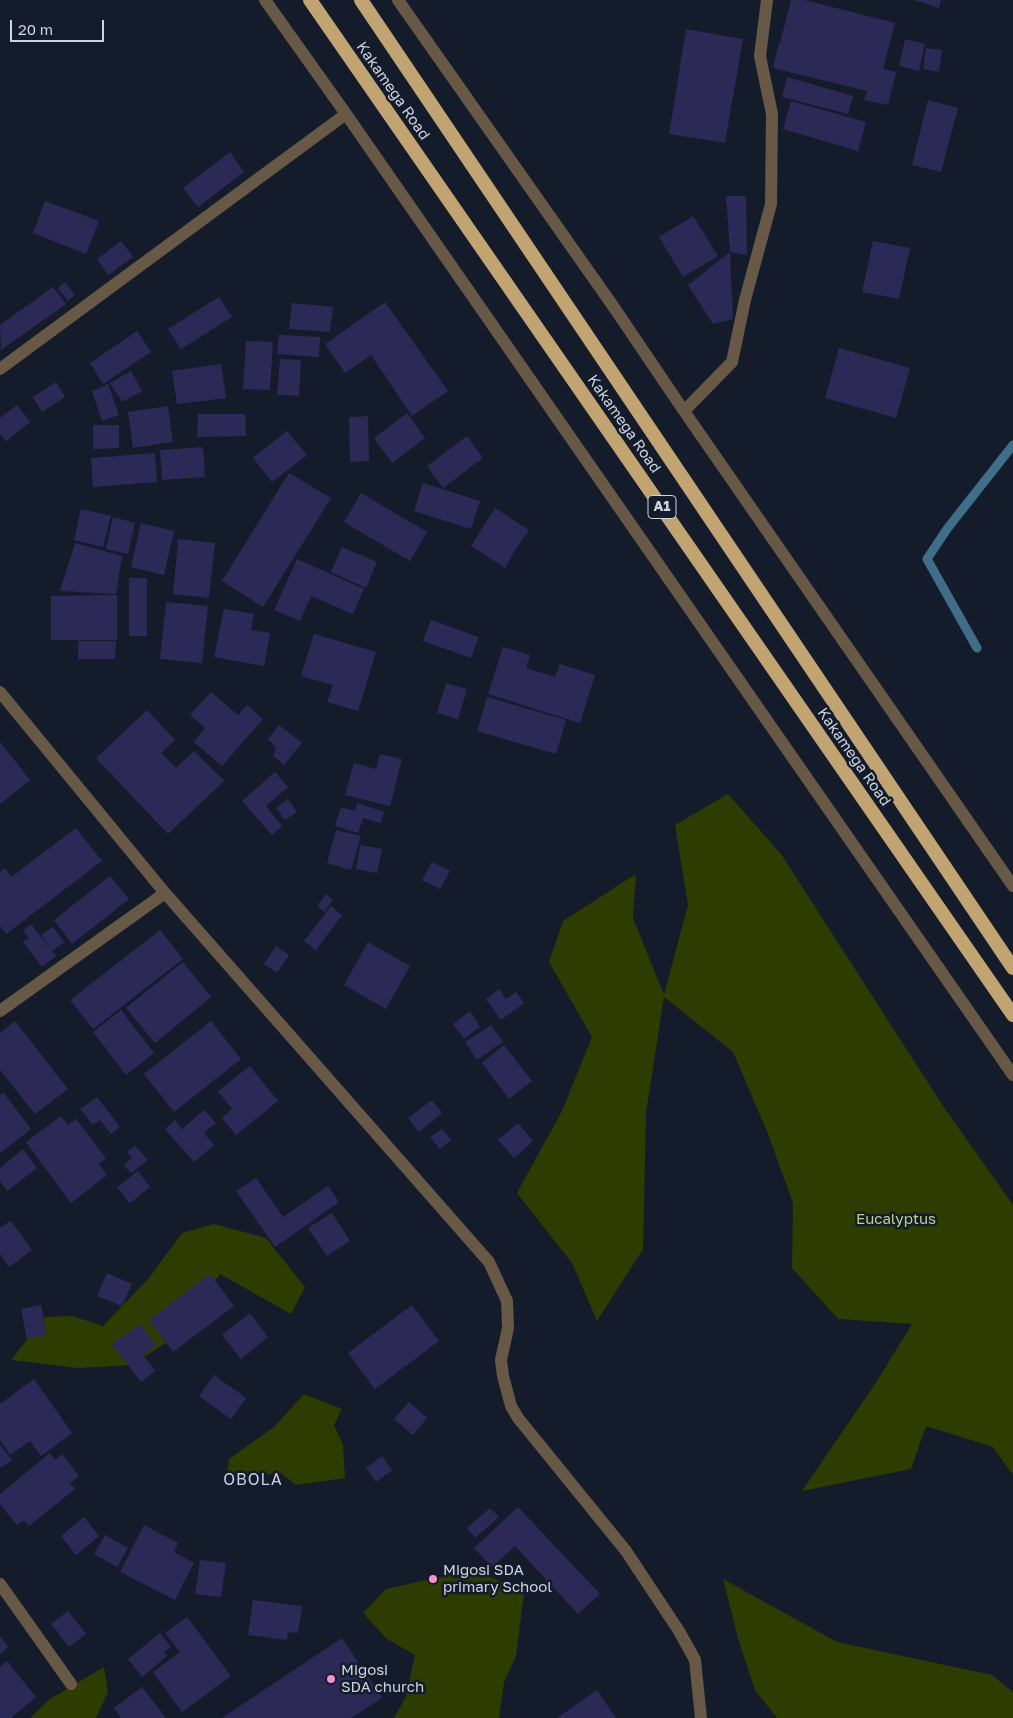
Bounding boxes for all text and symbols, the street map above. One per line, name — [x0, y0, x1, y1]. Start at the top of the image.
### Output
scale bar — [12, 10, 106, 42]
text: 20 m — [18, 20, 53, 38]
street label: Kakamega Road — [352, 38, 434, 144]
street label: Kakamega Road — [583, 371, 665, 477]
road number: A1 — [648, 496, 676, 518]
street label: Kakamega Road — [813, 704, 895, 810]
park label: Eucalyptus — [856, 1210, 936, 1228]
district label: OBOLA — [223, 1470, 283, 1490]
place label: Migosi SDA primary School — [443, 1561, 552, 1596]
marker: Migosi SDA primary School — [427, 1573, 439, 1585]
place label: Migosi SDA church — [341, 1661, 424, 1696]
marker: Migosi SDA church — [325, 1673, 337, 1685]

